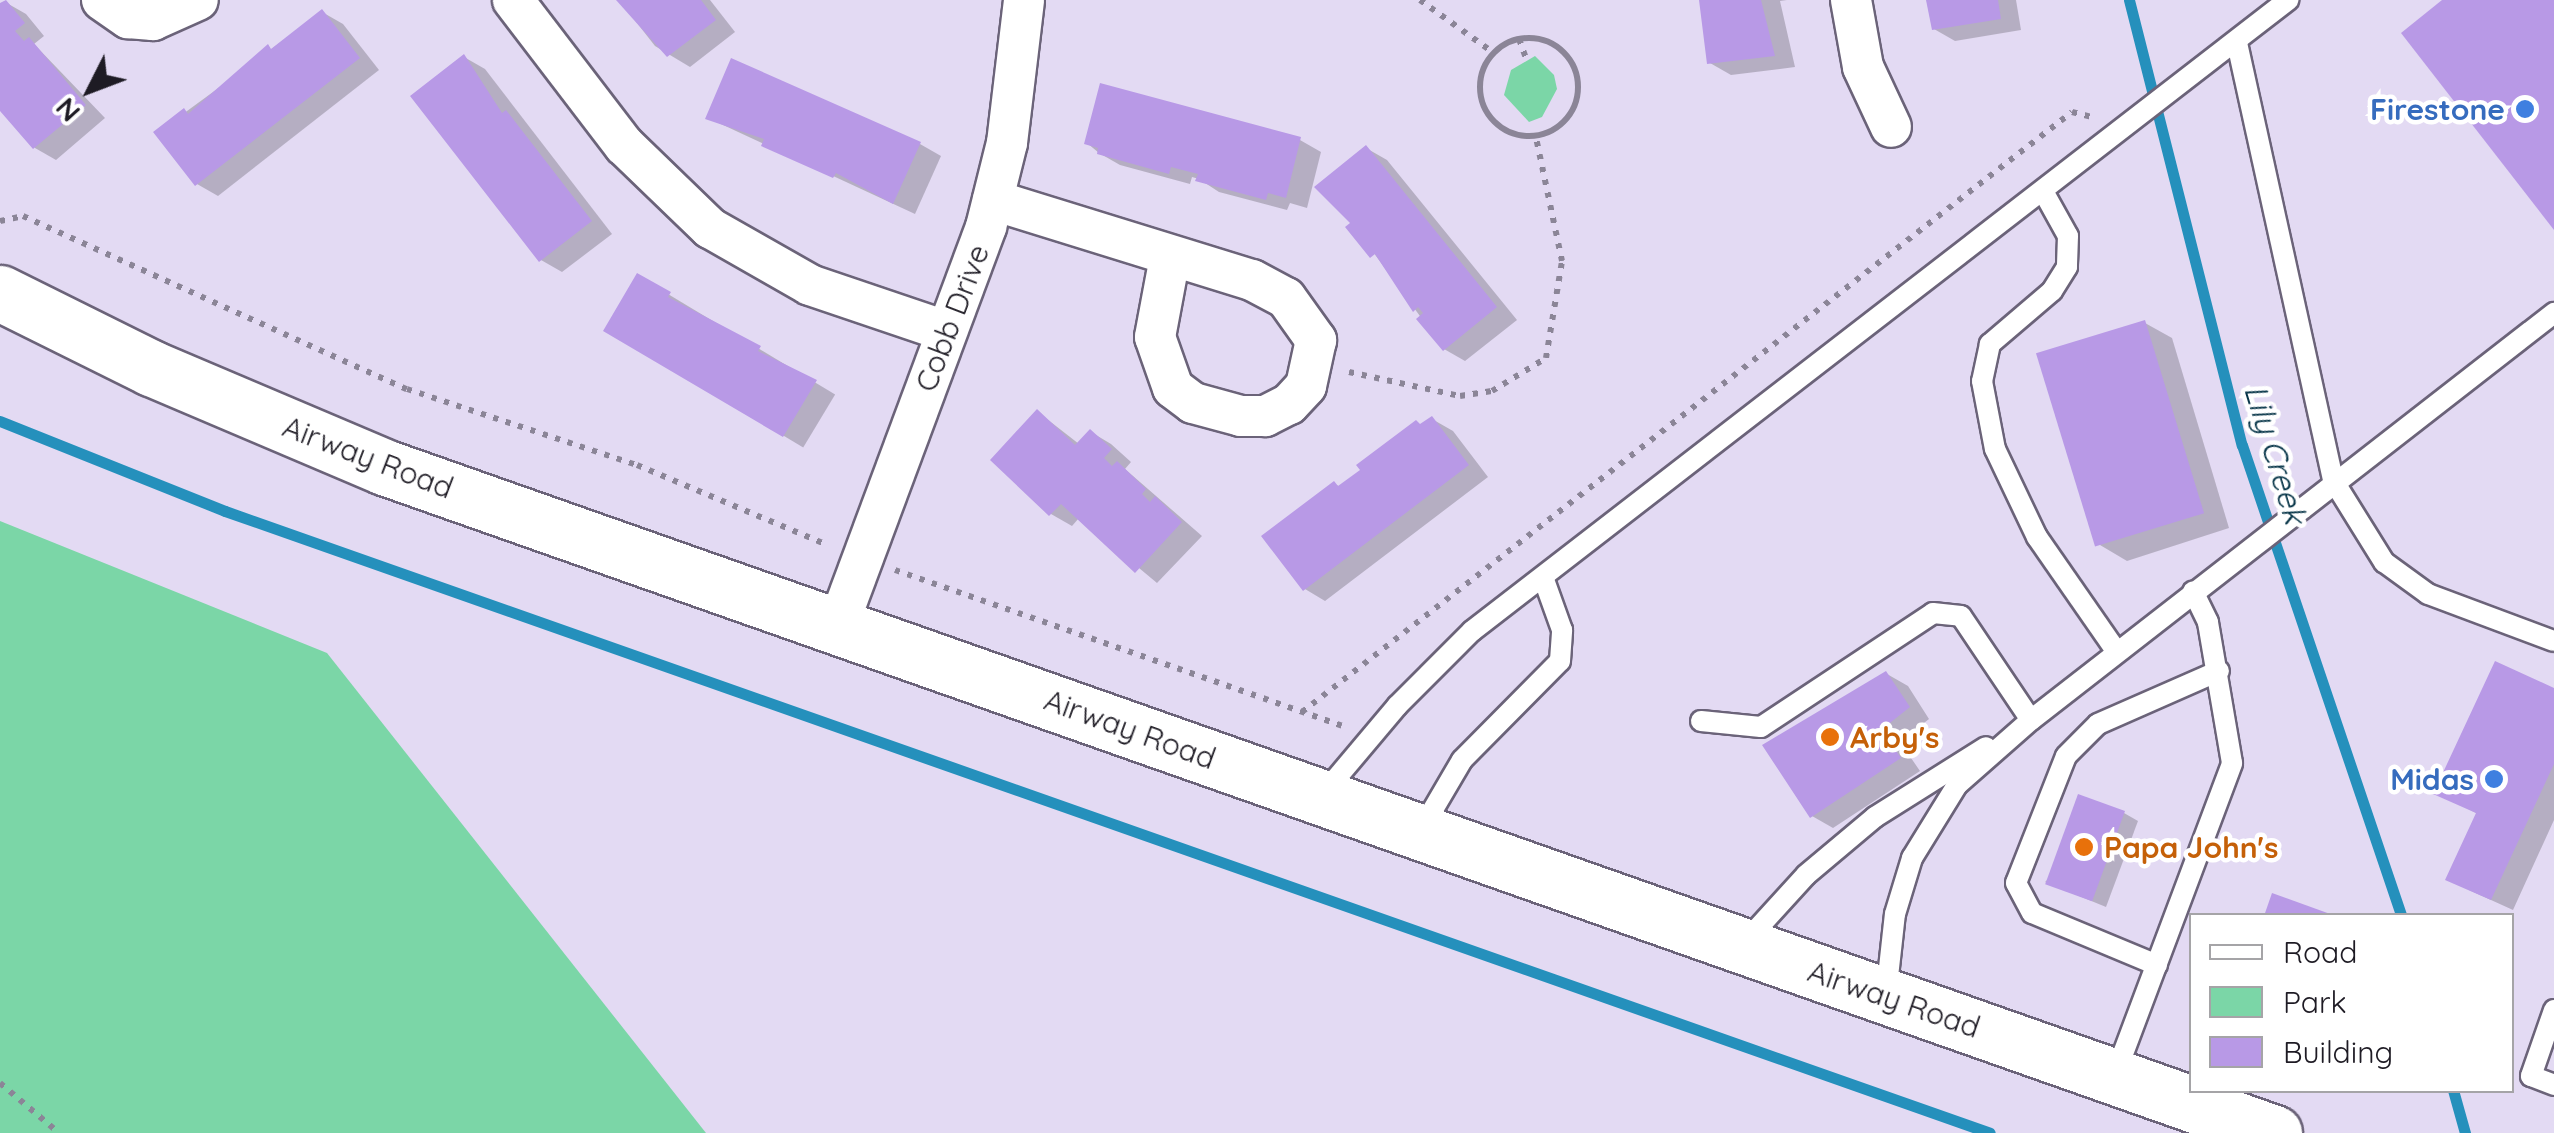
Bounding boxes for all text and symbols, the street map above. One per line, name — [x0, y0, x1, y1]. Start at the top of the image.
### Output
north arrow — [40, 40, 140, 140]
text: N — [47, 91, 87, 130]
place label: Firestone — [2370, 91, 2505, 127]
marker: Firestone — [2514, 98, 2536, 120]
street label: Cobb Drive — [908, 239, 996, 397]
water label: Lily Creek — [2237, 380, 2315, 528]
street label: Airway Road — [278, 408, 458, 506]
street label: Airway Road — [1040, 681, 1220, 777]
place label: Arby's — [1850, 719, 1939, 755]
marker: Arby's — [1819, 726, 1841, 748]
place label: Midas — [2390, 761, 2474, 797]
marker: Midas — [2483, 768, 2505, 790]
place label: Papa John's — [2104, 829, 2278, 865]
marker: Papa John's — [2073, 836, 2095, 858]
legend — [2189, 913, 2514, 1093]
text: Road — [2283, 933, 2357, 971]
street label: Airway Road — [1803, 953, 1985, 1045]
text: Park — [2283, 983, 2347, 1021]
text: Building — [2283, 1033, 2393, 1071]

